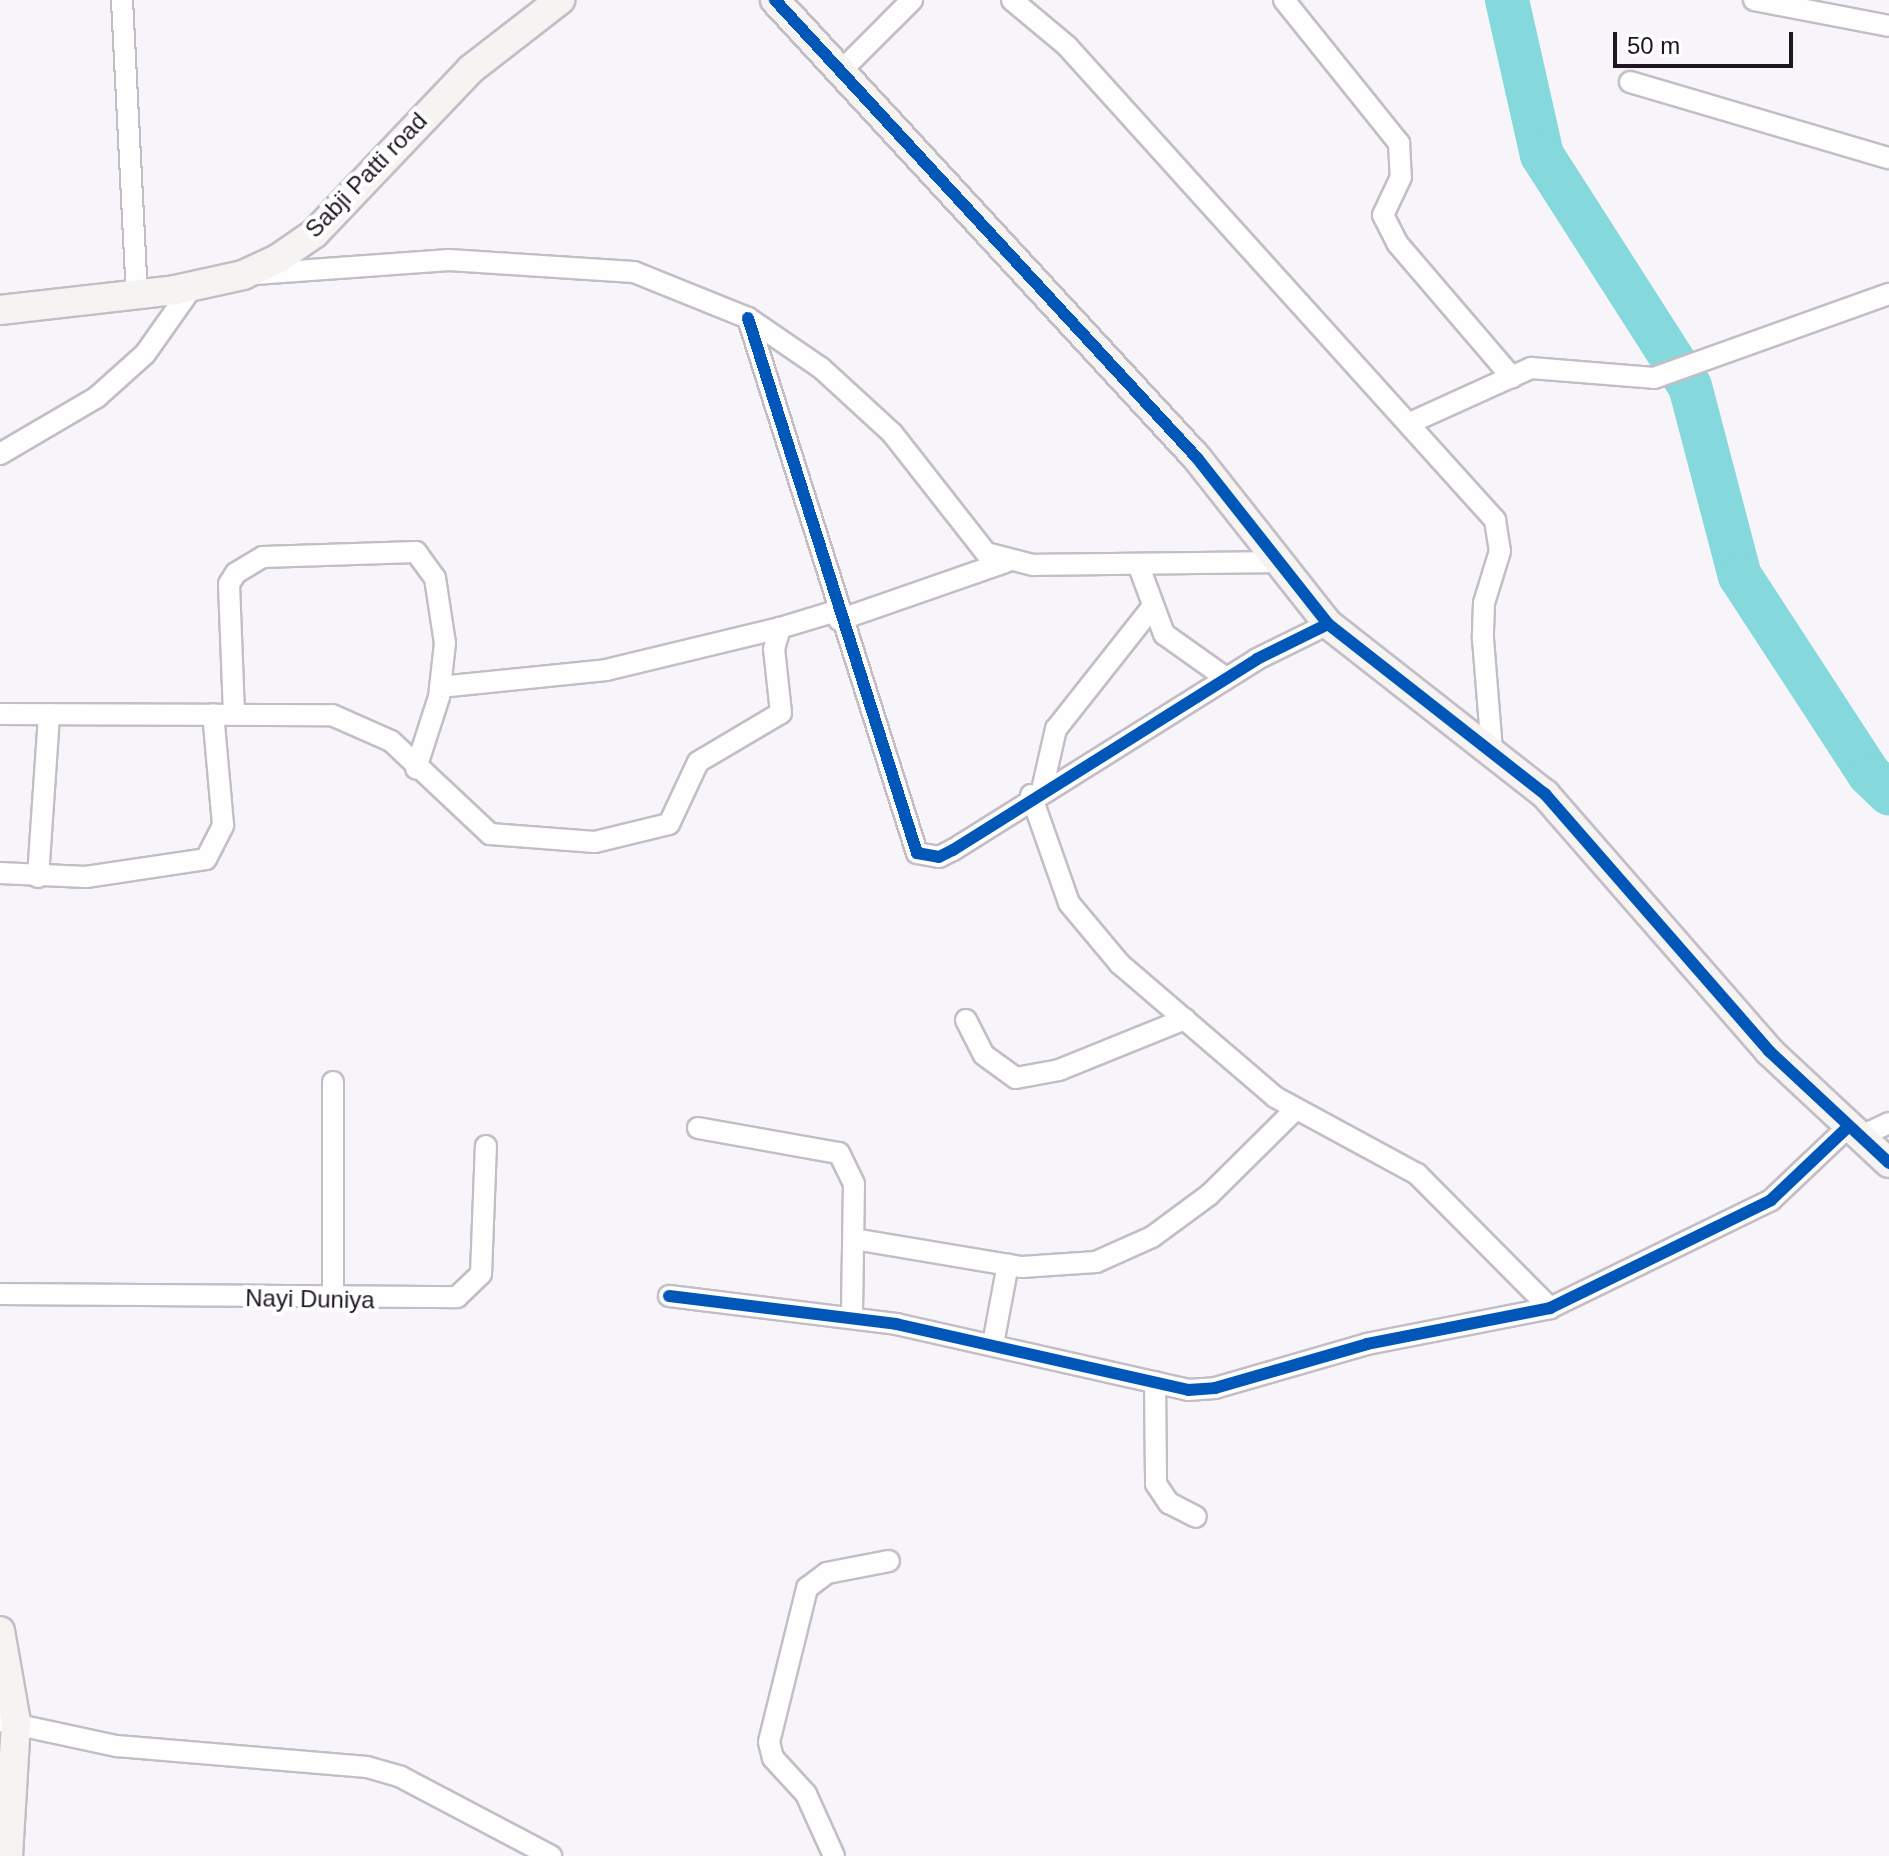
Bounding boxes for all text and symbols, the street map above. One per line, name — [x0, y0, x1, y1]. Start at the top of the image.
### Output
scale bar — [1617, 16, 1797, 66]
text: 50 m — [1627, 32, 1680, 59]
street label: Sabji Patti road — [299, 106, 433, 244]
street label: Nayi Duniya — [245, 1283, 375, 1315]

